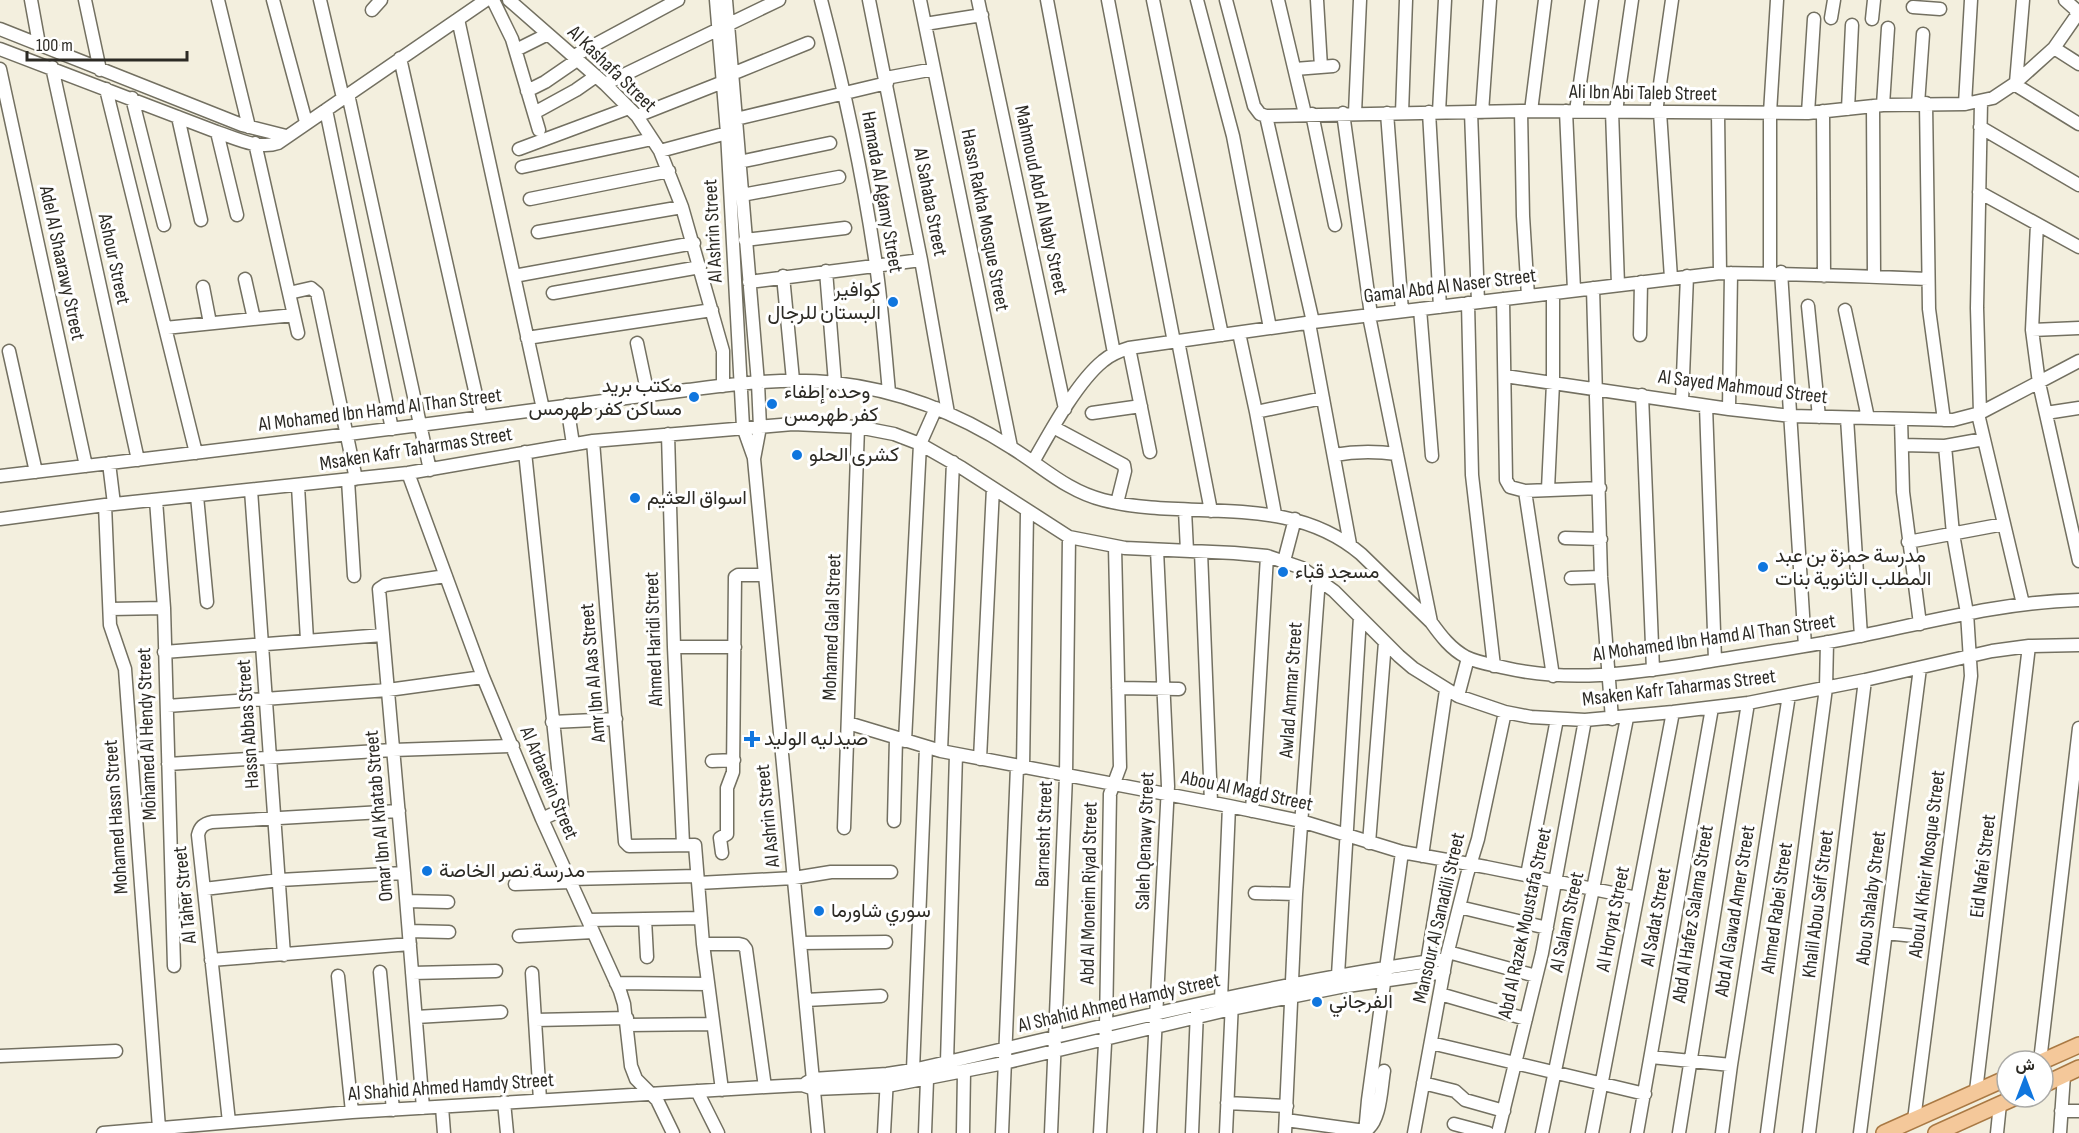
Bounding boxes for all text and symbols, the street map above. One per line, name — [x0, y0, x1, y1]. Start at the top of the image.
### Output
street label: Al Kashafa Street — [562, 20, 662, 117]
scale bar — [27, 24, 188, 62]
text: 100 m — [36, 35, 73, 56]
street label: Ali Ibn Abi Taleb Street — [1568, 80, 1717, 106]
street label: Mahmoud Abd Al Naby Street — [1009, 103, 1073, 297]
street label: Hamada Al Agamy Street — [856, 109, 908, 275]
street label: Hassn Rakha Mosque Street — [956, 127, 1014, 313]
street label: Al Sahaba Street — [908, 145, 952, 258]
street label: Al Ashrin Street — [698, 179, 728, 284]
street label: Adel Al Shaarawy Street — [34, 183, 90, 342]
street label: Ashour Street — [92, 210, 135, 307]
street label: Gamal Abd Al Naser Street — [1362, 264, 1538, 308]
place label: كوافير البستان للرجال — [767, 278, 881, 325]
marker: كوافير البستان للرجال — [886, 295, 900, 309]
street label: Al Sayed Mahmoud Street — [1656, 365, 1829, 409]
place label: مكتب بريد مساكن كفر طهرمس — [528, 374, 682, 421]
place label: وحده إطفاء كفر طهرمس — [784, 380, 878, 427]
street label: Al Mohamed Ibn Hamd Al Than Street — [256, 383, 503, 437]
marker: مكتب بريد مساكن كفر طهرمس — [687, 390, 701, 404]
marker: وحده إطفاء كفر طهرمس — [765, 397, 779, 411]
street label: Msaken Kafr Taharmas Street — [318, 422, 514, 476]
place label: كشرى الحلو — [809, 443, 899, 467]
marker: كشرى الحلو — [790, 448, 804, 462]
place label: اسواق العثيم — [647, 486, 747, 510]
marker: اسواق العثيم — [628, 491, 642, 505]
place label: مدرسة حمزة بن عبد المطلب الثانوية بنات — [1775, 544, 1932, 591]
street label: Mohamed Galal Street — [817, 553, 847, 701]
place label: مسجد قباء — [1295, 560, 1379, 584]
marker: مدرسة حمزة بن عبد المطلب الثانوية بنات — [1756, 560, 1770, 574]
marker: مسجد قباء — [1276, 565, 1290, 579]
street label: Ahmed Haridi Street — [640, 571, 668, 708]
street label: Amr Ibn Al Aas Street — [575, 602, 611, 745]
street label: Al Mohamed Ibn Hamd Al Than Street — [1590, 609, 1837, 667]
street label: Awlad Ammar Street — [1274, 621, 1308, 760]
street label: Mohamed Al Hendy Street — [132, 647, 162, 821]
street label: Hassn Abbas Street — [232, 659, 264, 789]
street label: Msaken Kafr Taharmas Street — [1581, 664, 1777, 712]
street label: Al Arbaeein Street — [514, 722, 584, 843]
place label: صيدليه الوليد — [764, 727, 868, 751]
street label: Omar Ibn Al Khatab Street — [360, 729, 398, 903]
marker: صيدليه الوليد — [745, 732, 759, 746]
street label: Mohamed Hassn Street — [99, 739, 133, 895]
street label: Al Ashrin Street — [751, 763, 785, 870]
street label: Abou Al Magd Street — [1178, 765, 1315, 817]
street label: Abou Al Kheir Mosque Street — [1903, 769, 1950, 960]
street label: Saleh Qenawy Street — [1131, 772, 1159, 910]
street label: Barnesht Street — [1030, 780, 1058, 888]
street label: Abd Al Moneim Riyad Street — [1075, 801, 1103, 986]
street label: Eid Nafei Street — [1965, 813, 2001, 919]
street label: Abd Al Hafez Salama Street — [1667, 823, 1719, 1006]
street label: Abd Al Gawad Amer Street — [1709, 824, 1760, 999]
street label: Abd Al Razek Moustafa Street — [1493, 825, 1557, 1022]
street label: Khalil Abou Seif Street — [1797, 829, 1839, 979]
street label: Mansour Al Sanadili Street — [1408, 830, 1470, 1006]
street label: Abou Shalaby Street — [1851, 830, 1891, 967]
street label: Ahmed Rabei Street — [1756, 841, 1798, 976]
street label: Al Taher Street — [168, 845, 202, 946]
place label: مدرسة نصر الخاصة — [439, 859, 585, 883]
marker: مدرسة نصر الخاصة — [420, 864, 434, 878]
street label: Al Horyat Street — [1591, 864, 1635, 975]
street label: Al Sadat Street — [1635, 866, 1676, 969]
street label: Al Salam Street — [1544, 870, 1589, 975]
place label: سوري شاورما — [831, 899, 931, 927]
marker: سوري شاورما — [812, 904, 826, 918]
street label: Al Shahid Ahmed Hamdy Street — [1015, 968, 1222, 1038]
place label: الفرجاني — [1329, 990, 1393, 1018]
marker: الفرجاني — [1310, 995, 1324, 1009]
north arrow — [1995, 1049, 2055, 1109]
text: ش — [2015, 1056, 2035, 1075]
street label: Al Shahid Ahmed Hamdy Street — [346, 1068, 555, 1106]

